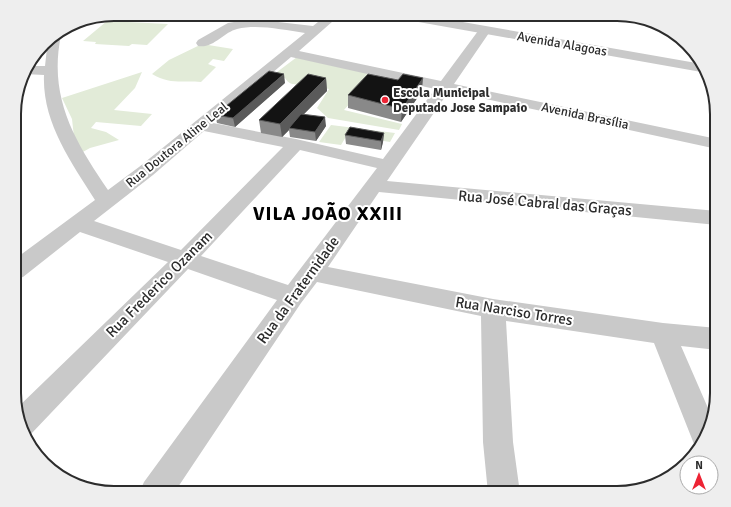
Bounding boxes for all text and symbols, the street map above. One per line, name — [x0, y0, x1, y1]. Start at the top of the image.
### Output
street label: Avenida Alagoas — [516, 28, 609, 60]
place label: Escola Municipal Deputado Jose Sampaio — [393, 85, 527, 116]
marker: Escola Municipal Deputado Jose Sampaio — [380, 95, 390, 105]
street label: Rua Doutora Aline Leal — [123, 99, 231, 191]
street label: Avenida Brasília — [540, 99, 630, 133]
street label: Rua José Cabral das Graças — [457, 186, 633, 220]
district label: VILA JOÃO XXIII — [253, 202, 403, 226]
street label: Rua Frederico Ozanam — [102, 227, 216, 341]
street label: Rua da Fraternidade — [253, 233, 343, 347]
street label: Rua Narciso Torres — [454, 293, 574, 329]
north arrow — [679, 455, 719, 495]
text: N — [695, 459, 703, 472]

